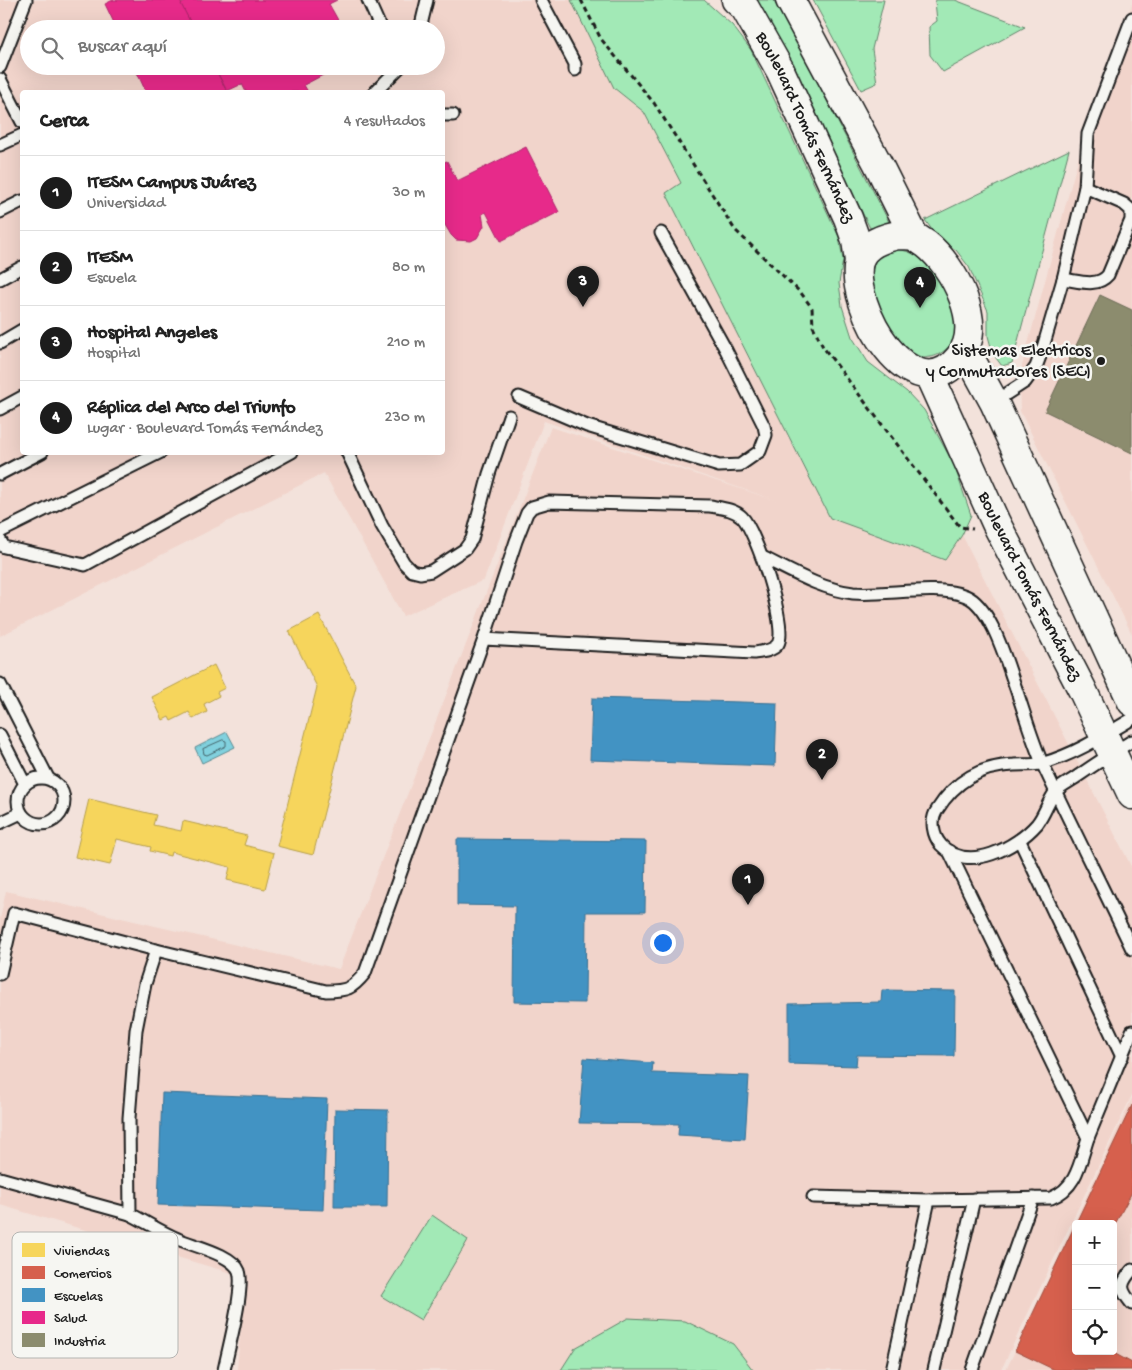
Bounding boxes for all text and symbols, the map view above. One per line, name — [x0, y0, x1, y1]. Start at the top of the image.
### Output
search box — [20, 20, 445, 75]
street label: Boulevard Tomás Fernández — [750, 28, 860, 227]
icon: search — [38, 34, 66, 62]
text: Buscar aquí — [78, 36, 167, 59]
text: Cerca — [40, 110, 88, 135]
text: 4 resultados — [344, 113, 425, 132]
text: ITESM Campus Juárez — [87, 172, 256, 195]
text: 1 — [53, 184, 59, 203]
text: 30 m — [392, 184, 425, 203]
text: Universidad — [87, 195, 165, 214]
text: ITESM — [87, 247, 133, 270]
text: 2 — [52, 259, 60, 278]
text: 80 m — [392, 259, 425, 278]
pin: 3 — [567, 266, 599, 307]
pin: 4 — [904, 267, 936, 308]
text: Escuela — [87, 270, 136, 289]
text: Hospital Angeles — [87, 322, 217, 345]
text: 3 — [52, 334, 60, 353]
text: 210 m — [386, 334, 425, 353]
place label: Sistemas Electricos y Conmutadores (SEC) — [926, 341, 1092, 383]
text: Hospital — [87, 345, 141, 364]
marker: Sistemas Electricos y Conmutadores (SEC) — [1095, 355, 1107, 367]
text: Réplica del Arco del Triunfo — [87, 397, 296, 420]
text: 4 — [52, 409, 60, 428]
text: 230 m — [385, 409, 425, 428]
text: Lugar · Boulevard Tomás Fernández — [87, 420, 322, 439]
street label: Boulevard Tomás Fernández — [972, 488, 1087, 685]
pin: 2 — [806, 739, 838, 780]
pin: 1 — [732, 864, 764, 905]
your location — [650, 930, 676, 956]
map controls — [1072, 1220, 1117, 1355]
button: + — [1072, 1220, 1117, 1265]
legend — [12, 1232, 178, 1358]
text: Viviendas — [53, 1244, 110, 1261]
button: − — [1072, 1265, 1117, 1310]
text: Comercios — [54, 1266, 112, 1283]
text: Escuelas — [54, 1289, 103, 1306]
button: locate — [1072, 1310, 1117, 1355]
text: Salud — [54, 1311, 88, 1328]
text: Industria — [54, 1334, 107, 1351]

